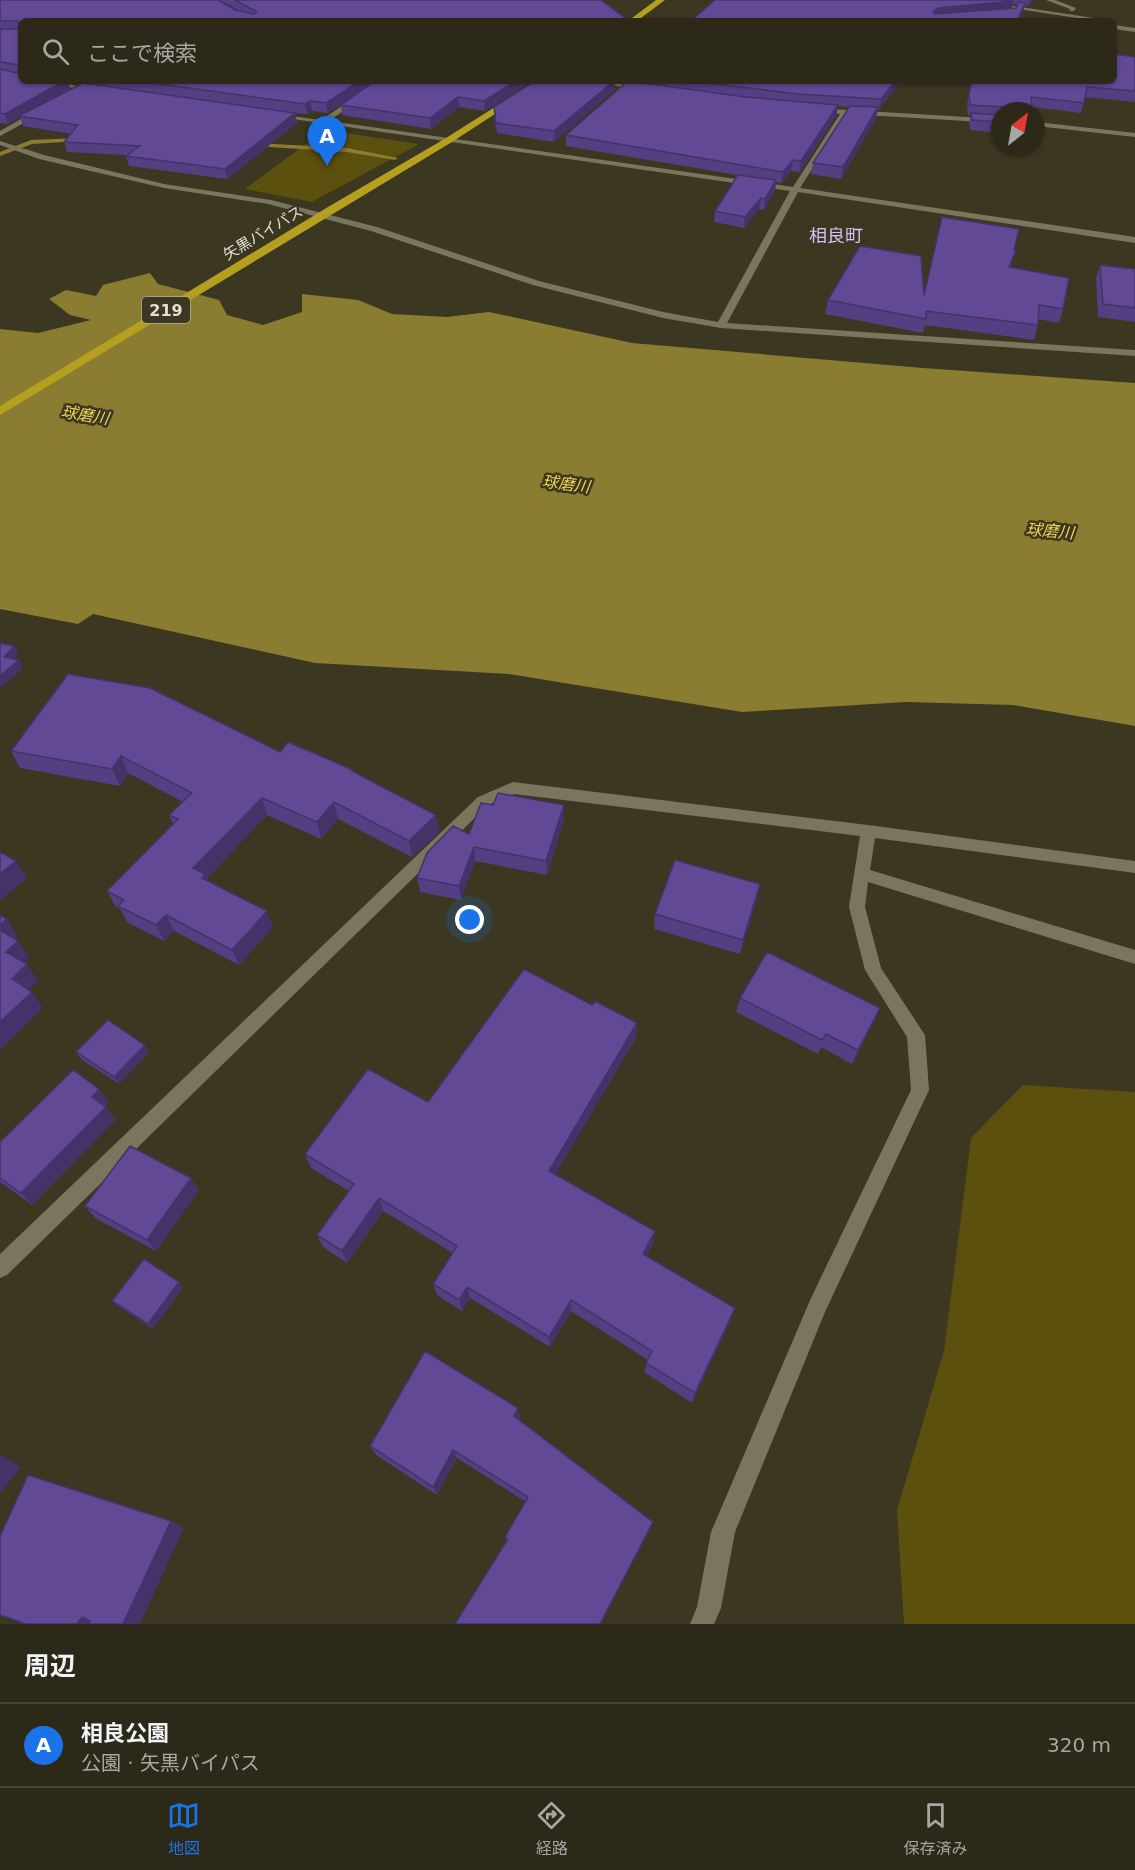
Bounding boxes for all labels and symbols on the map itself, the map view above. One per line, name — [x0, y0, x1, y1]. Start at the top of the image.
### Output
north arrow — [991, 102, 1045, 156]
pin: A — [308, 116, 346, 166]
street label: 矢黒バイパス — [220, 202, 306, 264]
district label: 相良町 — [809, 225, 863, 246]
road number: 219 — [142, 297, 190, 323]
water label: 球磨川 — [60, 402, 112, 428]
water label: 球磨川 — [541, 472, 593, 497]
water label: 球磨川 — [1025, 519, 1077, 543]
your location — [455, 905, 484, 934]

